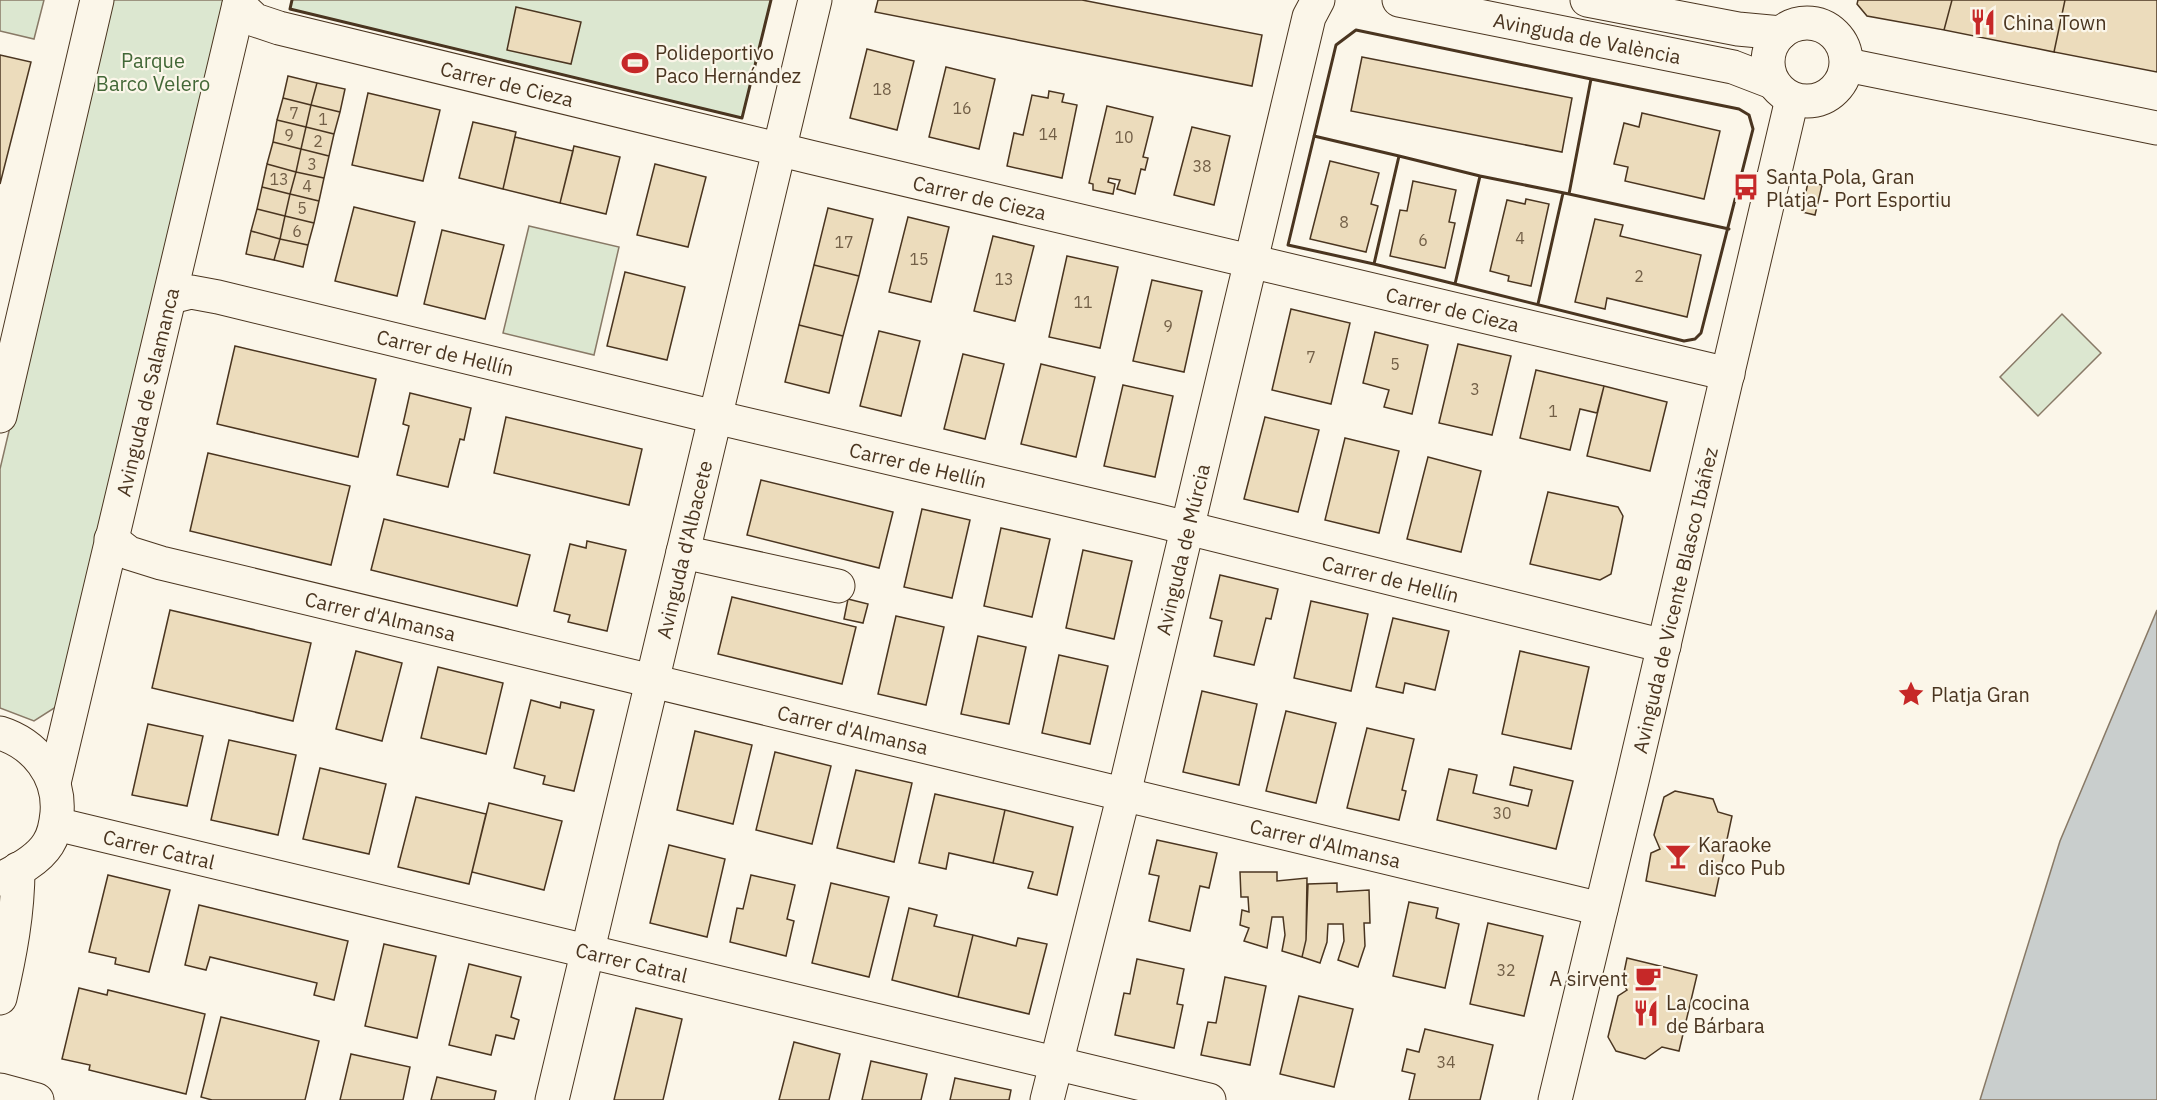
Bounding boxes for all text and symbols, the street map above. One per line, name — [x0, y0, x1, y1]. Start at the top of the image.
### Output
street label: Avinguda de València — [1491, 6, 1684, 70]
restaurant icon: China Town — [1968, 7, 1998, 37]
place label: China Town — [2003, 9, 2107, 36]
place label: Polideportivo Paco Hernández — [655, 39, 801, 89]
park label: Parque Barco Velero — [96, 47, 210, 97]
sports icon: Polideportivo Paco Hernández — [620, 48, 650, 78]
street label: Carrer de Cieza — [438, 54, 577, 113]
house number: 18 — [872, 79, 892, 99]
house number: 16 — [952, 98, 972, 118]
house number: 7 — [289, 103, 299, 123]
house number: 1 — [318, 109, 328, 129]
house number: 14 — [1038, 124, 1058, 144]
house number: 9 — [284, 125, 294, 145]
house number: 10 — [1114, 127, 1134, 147]
house number: 2 — [313, 131, 323, 151]
house number: 3 — [307, 154, 317, 174]
house number: 38 — [1192, 156, 1212, 176]
place label: Santa Pola, Gran Platja - Port Esportiu — [1766, 163, 1951, 213]
street label: Carrer de Cieza — [910, 168, 1049, 226]
house number: 13 — [269, 169, 289, 189]
bus stop icon: Santa Pola, Gran Platja - Port Esportiu — [1731, 172, 1761, 202]
house number: 4 — [302, 176, 312, 196]
house number: 5 — [297, 198, 307, 218]
house number: 8 — [1339, 212, 1349, 232]
house number: 6 — [292, 221, 302, 241]
house number: 4 — [1515, 228, 1525, 248]
house number: 6 — [1418, 230, 1428, 250]
house number: 17 — [834, 232, 854, 252]
house number: 15 — [909, 249, 929, 269]
house number: 2 — [1634, 266, 1644, 286]
house number: 13 — [994, 269, 1014, 289]
street label: Carrer de Cieza — [1383, 280, 1522, 338]
street label: Avinguda de Salamanca — [109, 285, 185, 499]
house number: 11 — [1073, 292, 1093, 312]
house number: 9 — [1163, 316, 1173, 336]
street label: Carrer de Hellín — [374, 322, 517, 382]
house number: 7 — [1306, 347, 1316, 367]
house number: 5 — [1390, 354, 1400, 374]
house number: 3 — [1470, 379, 1480, 399]
house number: 1 — [1548, 401, 1558, 421]
street label: Carrer de Hellín — [847, 435, 990, 494]
street label: Avinguda de Vicente Blasco Ibáñez — [1626, 444, 1723, 756]
street label: Avinguda d'Albacete — [649, 458, 718, 641]
street label: Avinguda de Múrcia — [1149, 461, 1216, 638]
street label: Carrer de Hellín — [1319, 548, 1462, 608]
street label: Carrer d'Almansa — [302, 585, 459, 647]
place icon: Platja Gran — [1896, 679, 1926, 709]
place label: Platja Gran — [1931, 681, 2030, 708]
street label: Carrer d'Almansa — [775, 698, 932, 761]
house number: 30 — [1492, 803, 1512, 823]
street label: Carrer d'Almansa — [1247, 812, 1404, 874]
street label: Carrer Catral — [100, 822, 218, 875]
place label: Karaoke disco Pub — [1698, 831, 1785, 881]
bar icon: Karaoke disco Pub — [1663, 841, 1693, 871]
street label: Carrer Catral — [573, 935, 690, 988]
house number: 32 — [1496, 960, 1516, 980]
cafe icon: A sirvent — [1633, 963, 1663, 993]
place label: A sirvent — [1549, 965, 1628, 992]
place label: La cocina de Bárbara — [1666, 989, 1765, 1039]
restaurant icon: La cocina de Bárbara — [1631, 998, 1661, 1028]
house number: 34 — [1436, 1052, 1456, 1072]

